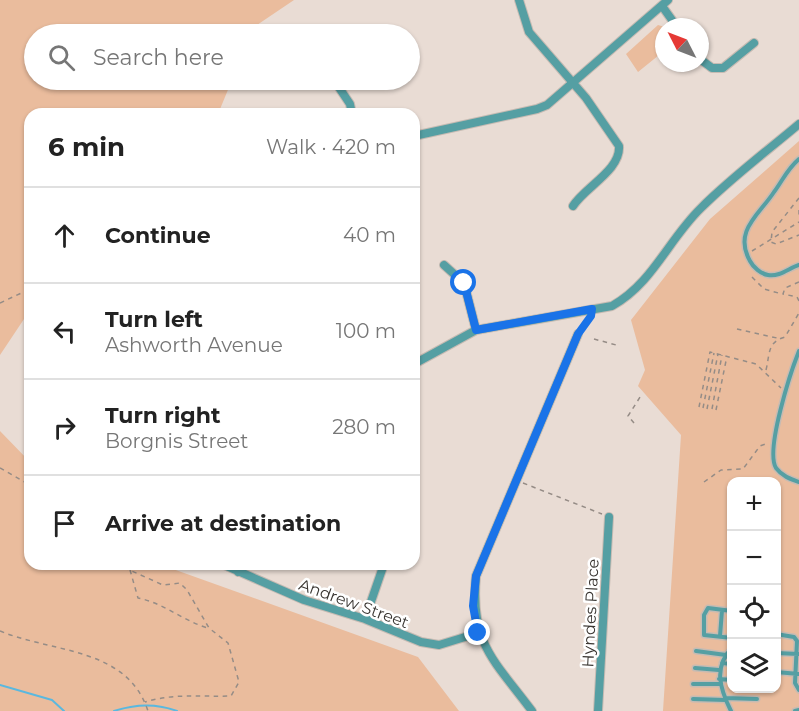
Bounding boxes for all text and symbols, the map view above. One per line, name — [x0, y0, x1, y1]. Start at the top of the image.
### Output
north arrow — [655, 18, 709, 72]
search box — [24, 24, 420, 90]
icon: search — [45, 41, 78, 74]
text: Search here — [93, 44, 224, 71]
text: 6 min — [48, 131, 125, 163]
text: Walk · 420 m — [266, 135, 396, 159]
icon: ahead — [48, 219, 81, 252]
text: Continue — [105, 222, 211, 249]
text: 40 m — [343, 223, 396, 247]
route start — [450, 269, 476, 295]
text: Turn left — [105, 306, 203, 333]
icon: left — [48, 315, 81, 348]
text: 100 m — [336, 319, 396, 343]
text: Ashworth Avenue — [105, 333, 283, 357]
text: Turn right — [105, 402, 220, 429]
icon: right — [48, 411, 81, 444]
text: 280 m — [332, 415, 396, 439]
text: Borgnis Street — [105, 429, 248, 453]
map controls — [727, 477, 781, 693]
button: + — [727, 477, 781, 531]
icon: arrive — [48, 507, 81, 540]
text: Arrive at destination — [105, 510, 341, 537]
button: − — [727, 531, 781, 585]
street label: Hyndes Place — [578, 558, 603, 668]
street label: Andrew Street — [296, 575, 412, 632]
button: locate — [727, 585, 781, 639]
route end — [464, 619, 490, 645]
button: layers — [727, 639, 781, 693]

